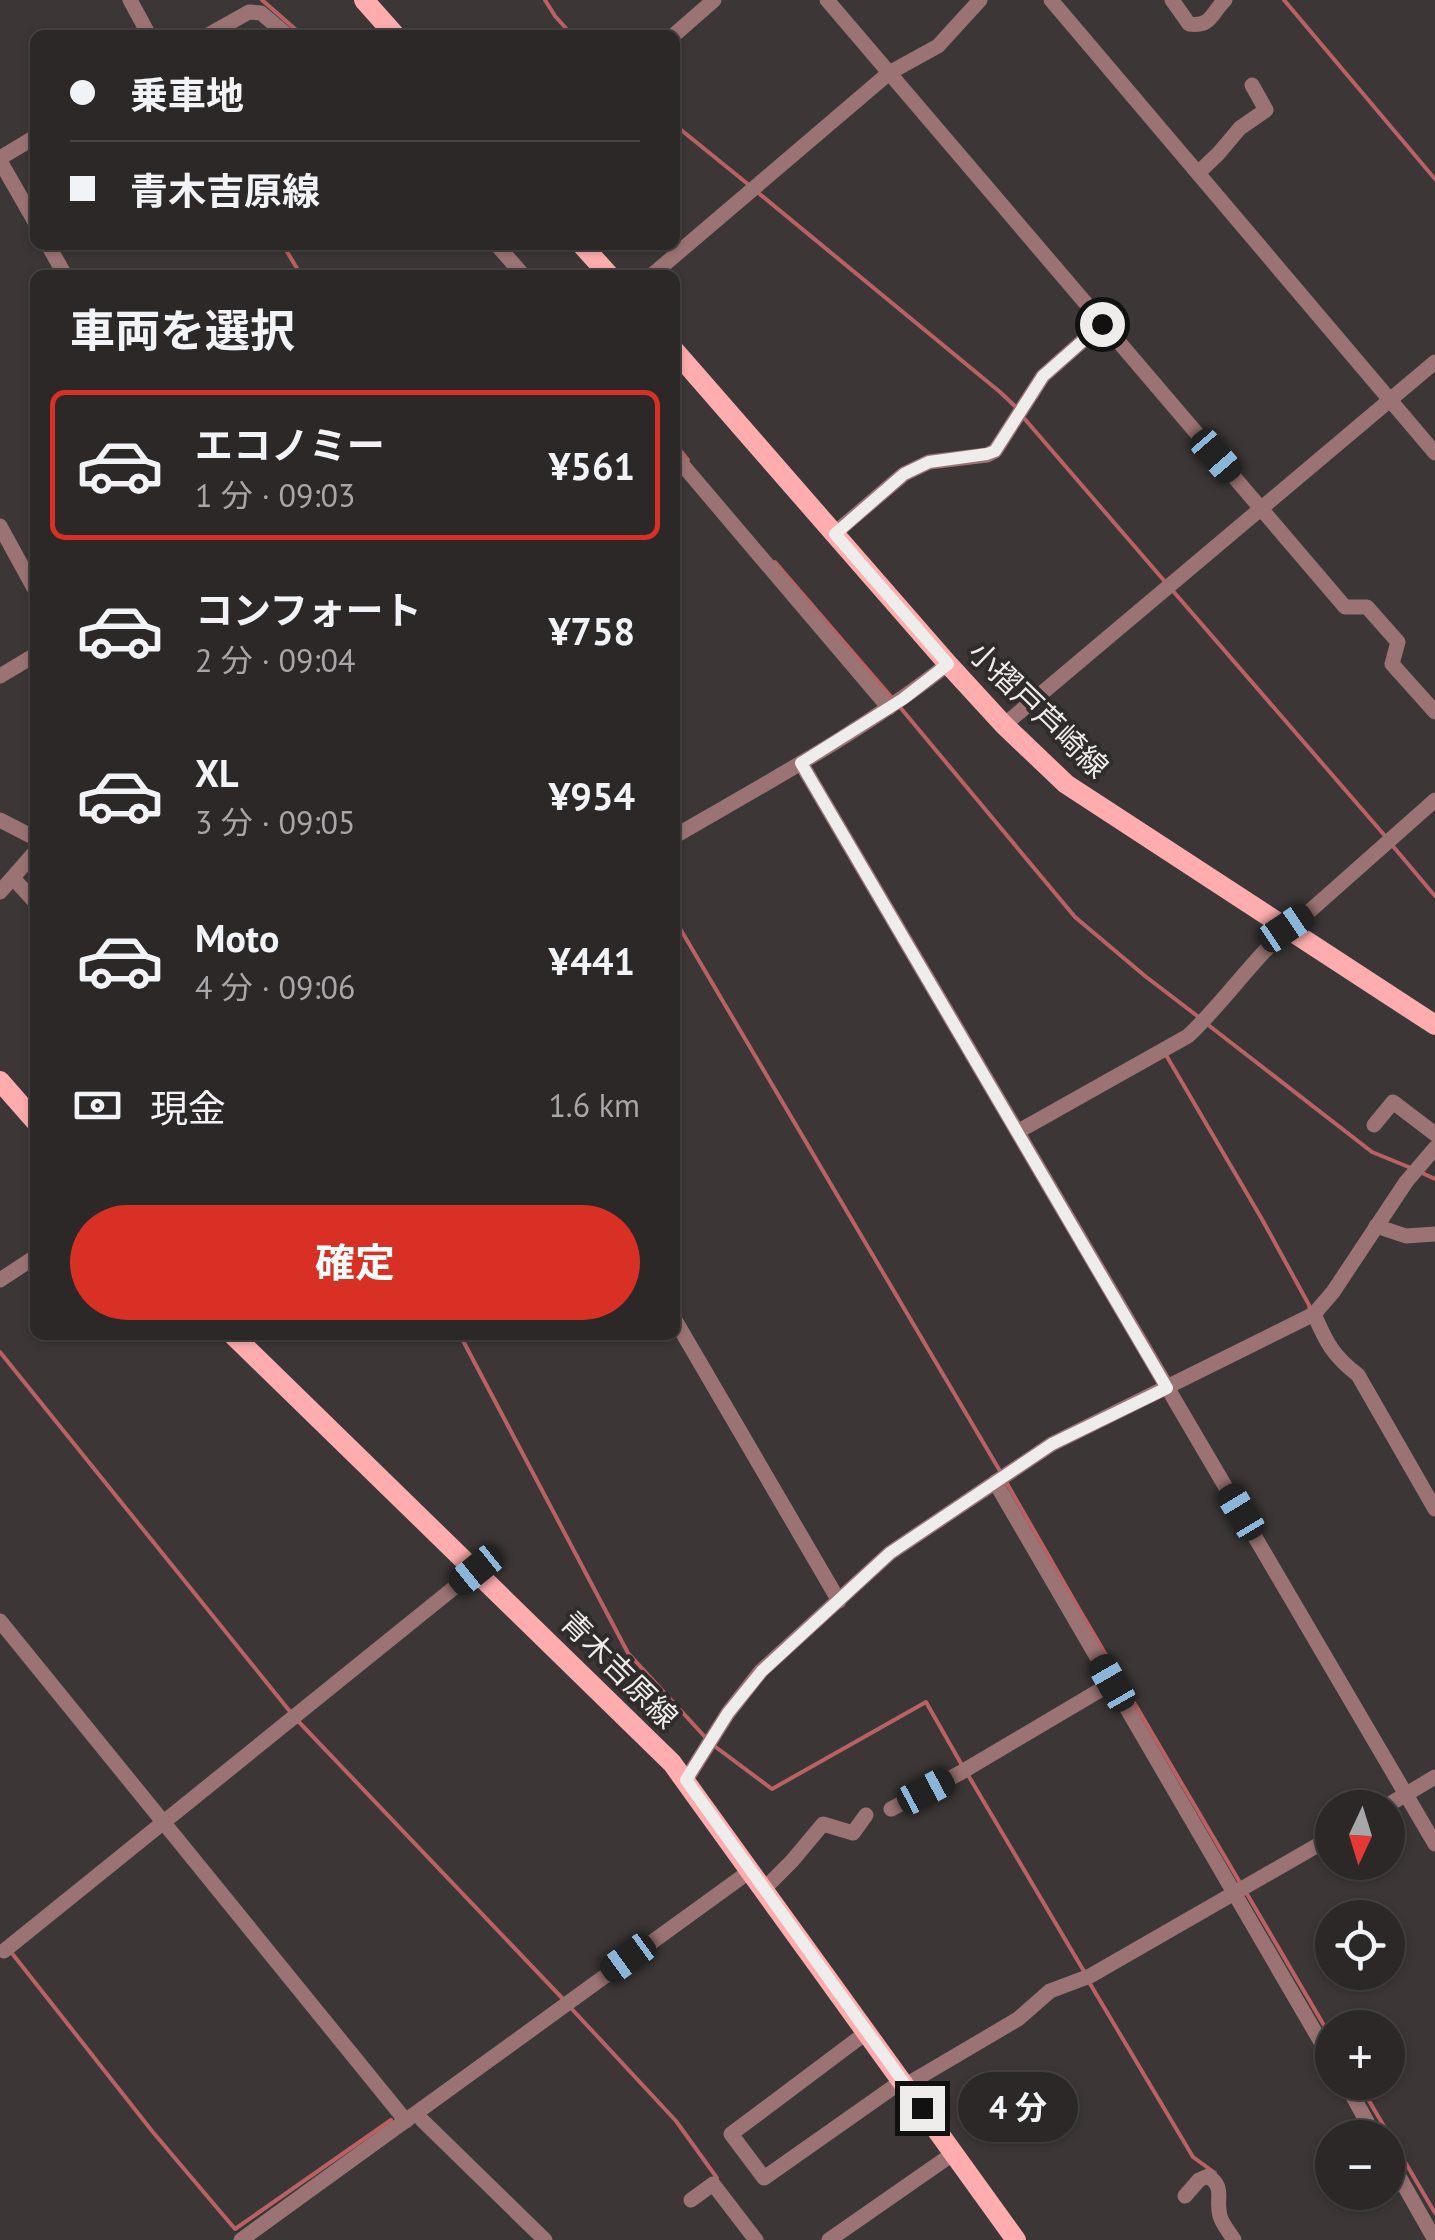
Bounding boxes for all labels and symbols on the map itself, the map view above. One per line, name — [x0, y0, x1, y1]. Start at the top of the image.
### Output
route start — [1080, 302, 1125, 347]
car — [1185, 424, 1247, 488]
street label: 小摺戸芦崎線 — [961, 632, 1117, 786]
car — [1253, 899, 1319, 957]
car — [1213, 1479, 1269, 1545]
car — [443, 1539, 509, 1601]
street label: 青木吉原線 — [553, 1602, 687, 1736]
car — [1084, 1650, 1140, 1716]
car — [892, 1764, 960, 1818]
north arrow — [1315, 1790, 1405, 1880]
car — [595, 1928, 661, 1988]
callout: 4 分 — [957, 2073, 1077, 2143]
route end — [900, 2086, 945, 2131]

